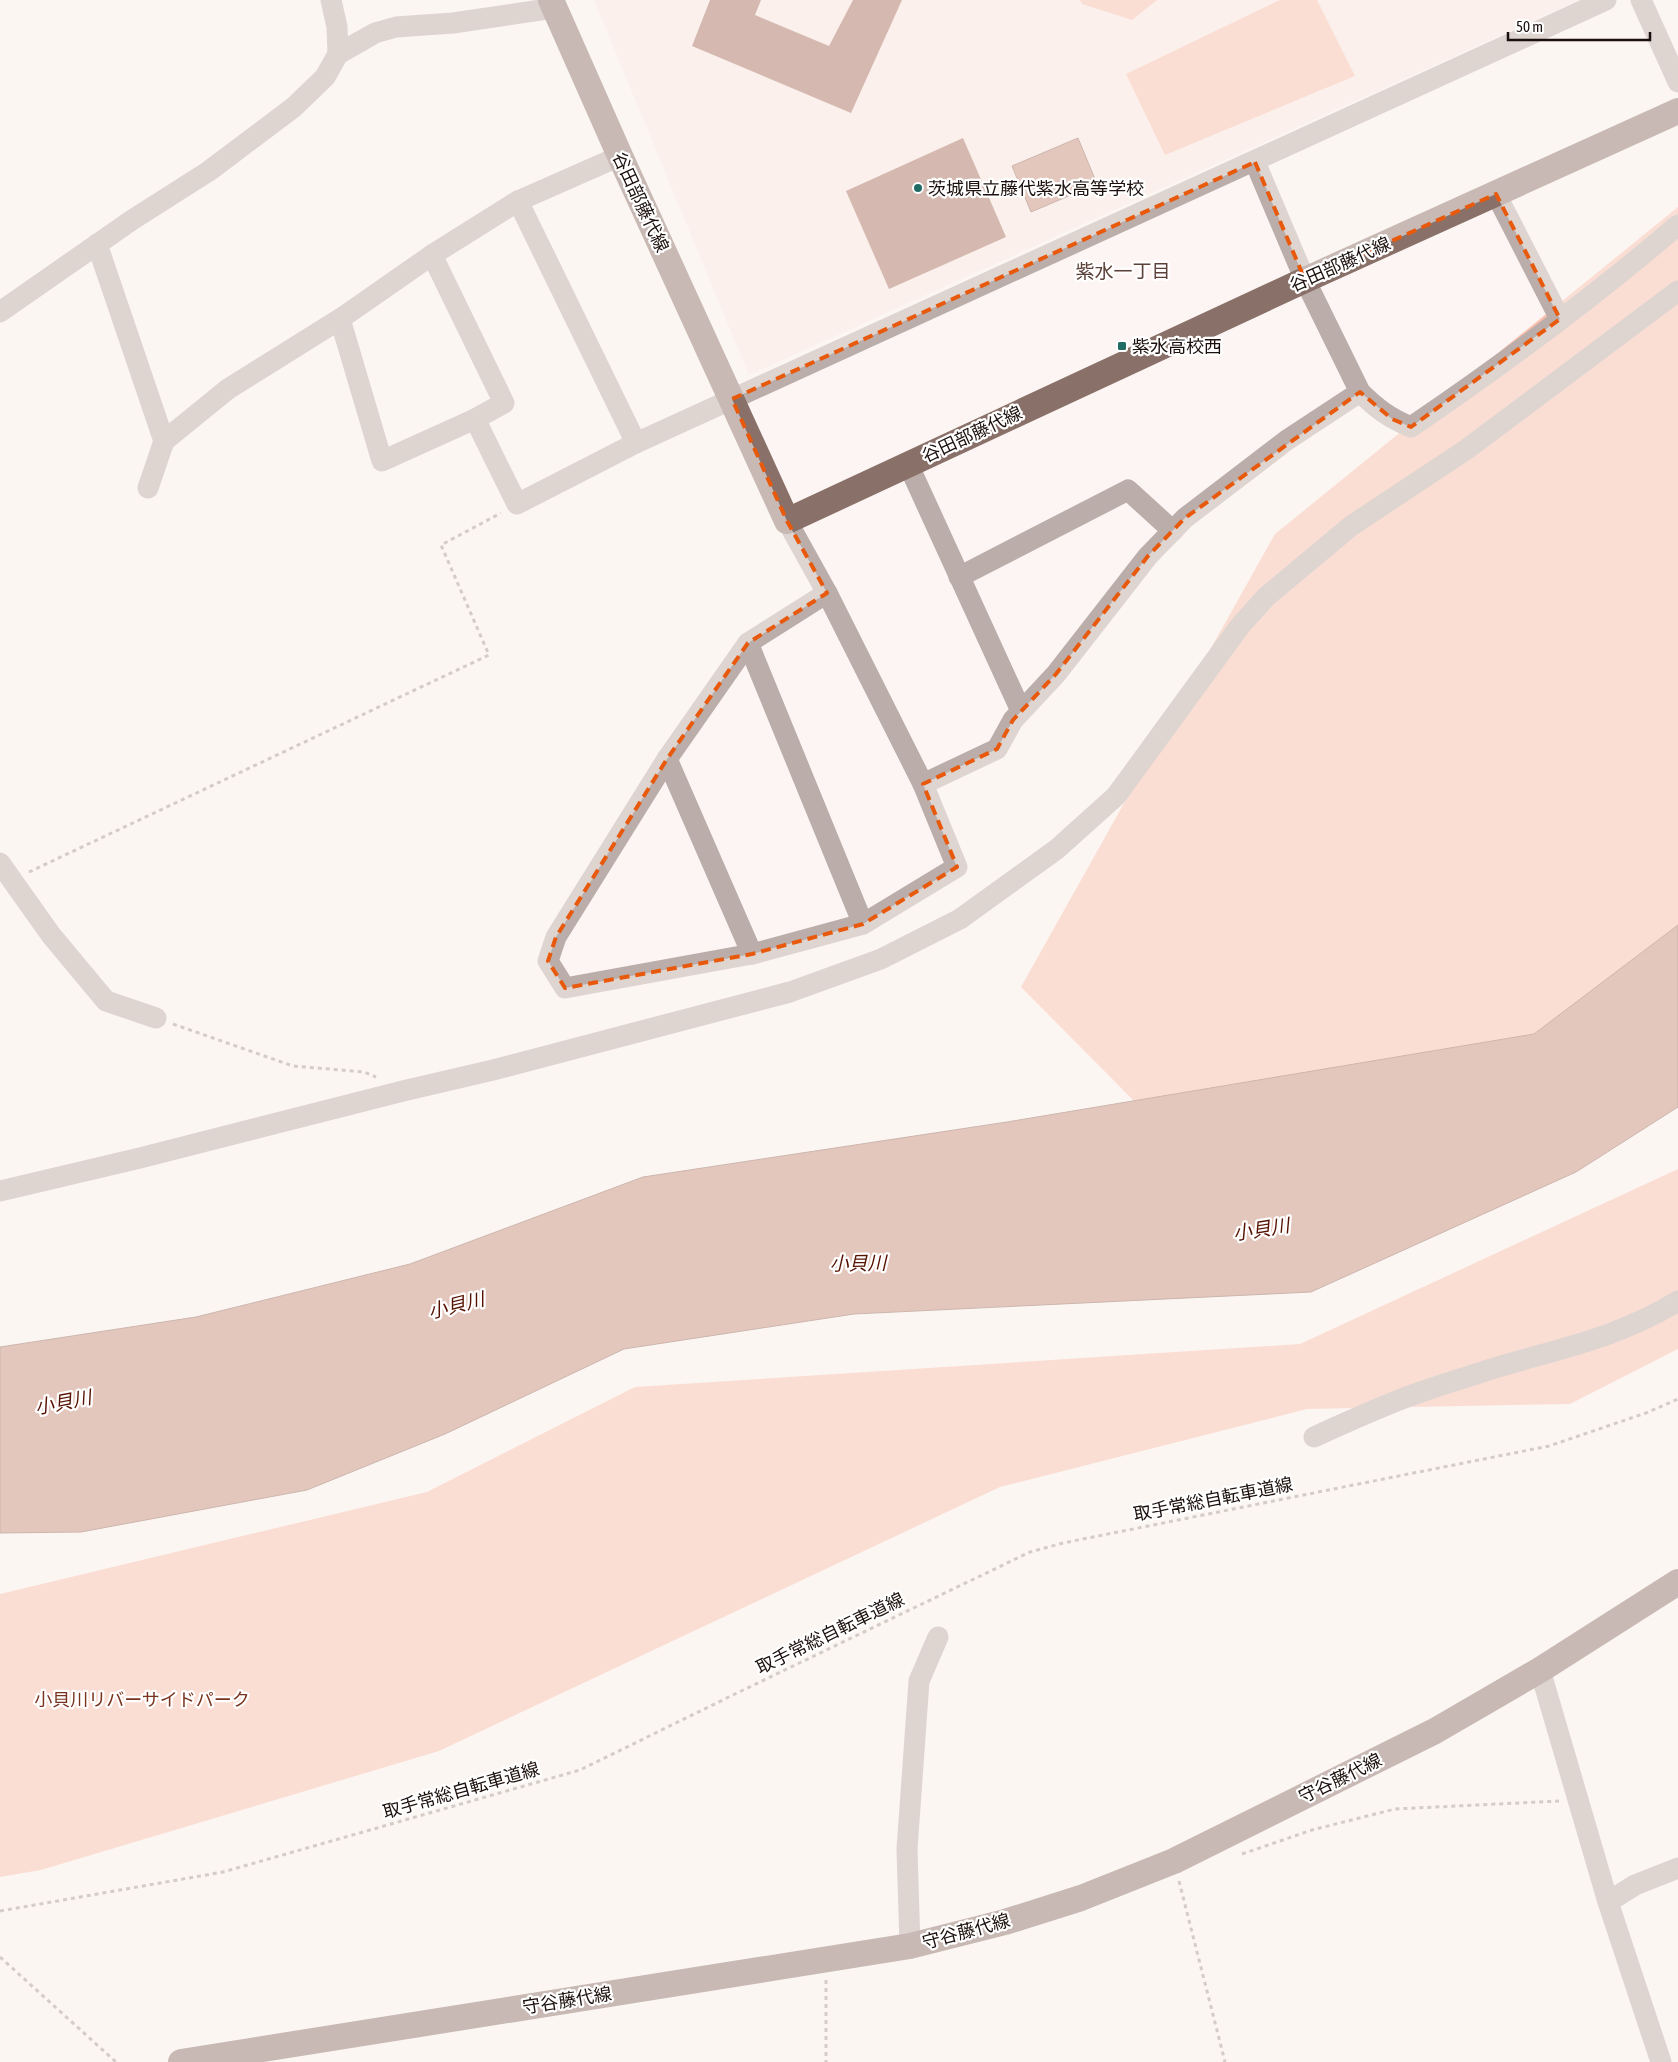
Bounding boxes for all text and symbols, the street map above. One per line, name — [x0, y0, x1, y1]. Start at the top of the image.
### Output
scale bar — [1508, 10, 1650, 42]
text: 50 m — [1516, 18, 1543, 35]
street label: 谷田部藤代線 — [609, 149, 673, 255]
place label: 茨城県立藤代紫水高等学校 — [928, 178, 1144, 199]
marker: 茨城県立藤代紫水高等学校 — [912, 182, 924, 194]
street label: 谷田部藤代線 — [1286, 232, 1394, 296]
district label: 紫水一丁目 — [1075, 260, 1171, 282]
place label: 紫水高校西 — [1132, 336, 1222, 357]
marker: 紫水高校西 — [1116, 340, 1128, 352]
street label: 谷田部藤代線 — [919, 402, 1025, 466]
water label: 小貝川 — [1231, 1213, 1293, 1244]
water label: 小貝川 — [829, 1251, 889, 1274]
water label: 小貝川 — [426, 1287, 488, 1323]
water label: 小貝川 — [33, 1385, 95, 1418]
street label: 取手常総自転車道線 — [1131, 1473, 1295, 1525]
street label: 取手常総自転車道線 — [753, 1588, 907, 1678]
park label: 小貝川リバーサイドパーク — [34, 1689, 250, 1710]
street label: 守谷藤代線 — [1295, 1749, 1385, 1807]
street label: 取手常総自転車道線 — [380, 1758, 542, 1822]
street label: 守谷藤代線 — [920, 1909, 1012, 1953]
street label: 守谷藤代線 — [521, 1983, 613, 2017]

